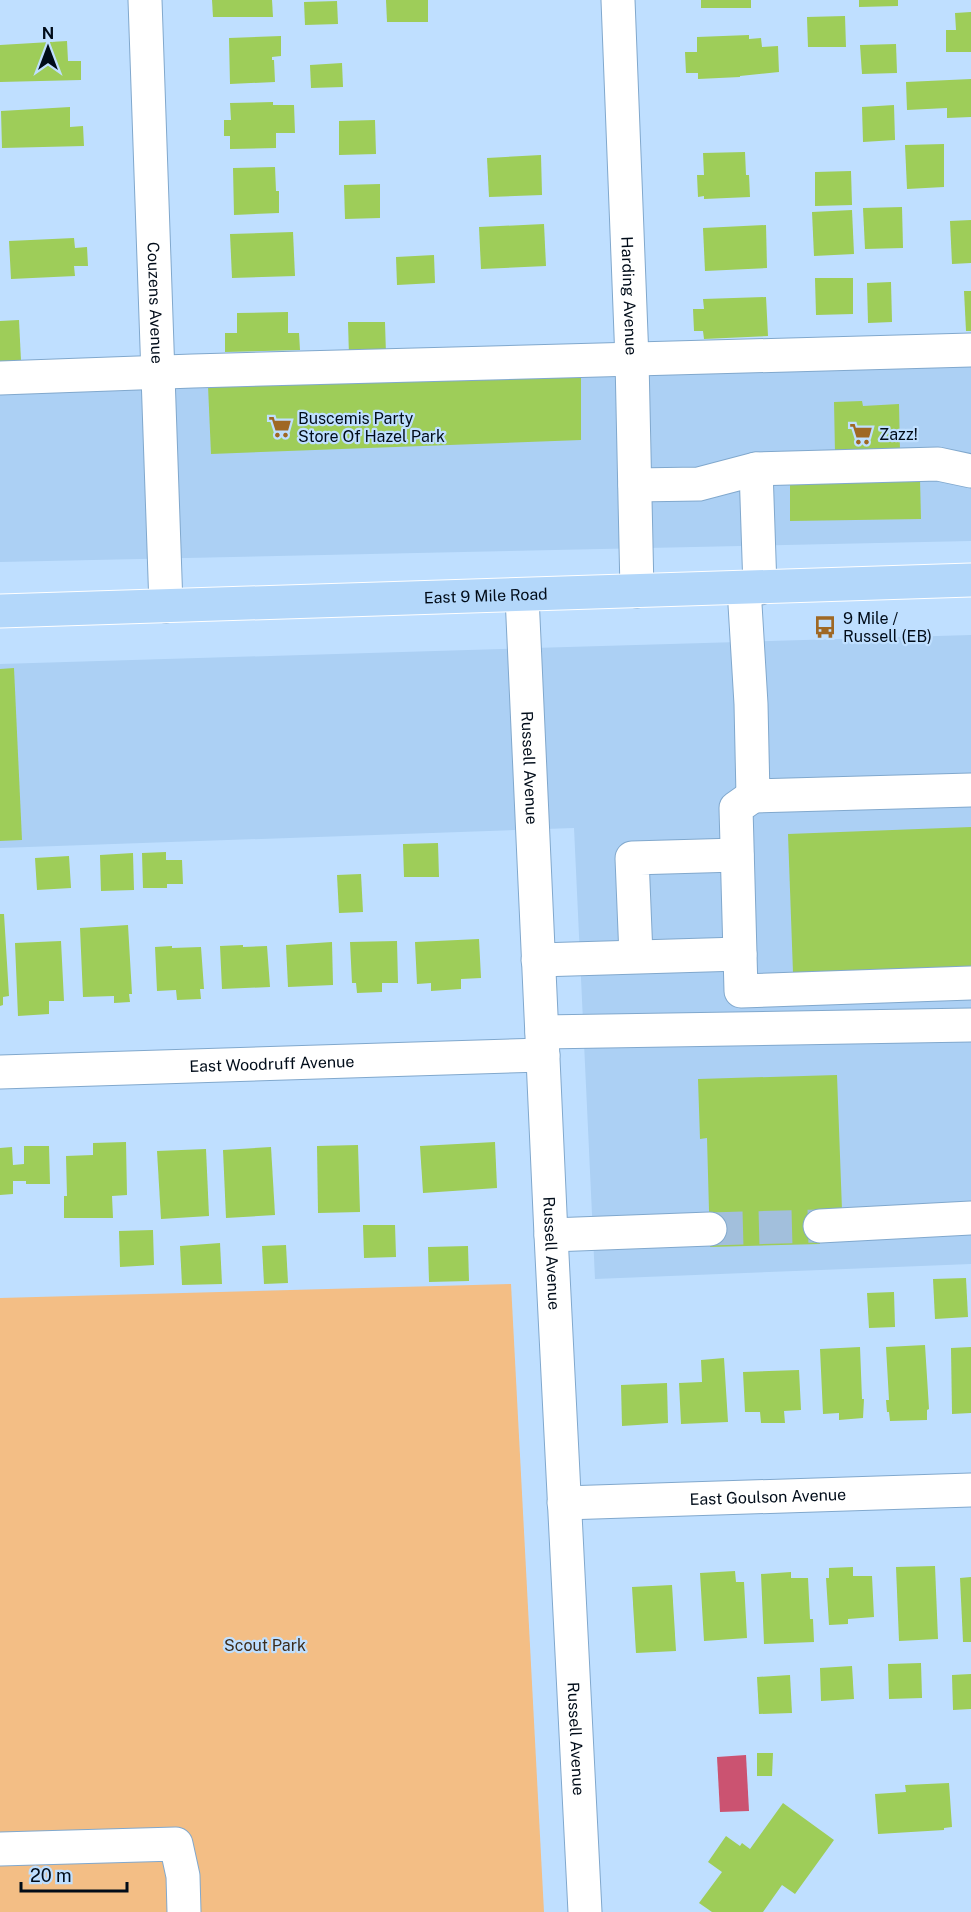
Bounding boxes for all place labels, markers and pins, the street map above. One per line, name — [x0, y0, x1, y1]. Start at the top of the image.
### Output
place label: Buscemis Party Store Of Hazel Park — [298, 409, 445, 446]
supermarket icon: Buscemis Party Store Of Hazel Park — [267, 414, 293, 440]
supermarket icon: Zazz! — [848, 421, 874, 447]
place label: Zazz! — [879, 425, 918, 444]
place label: 9 Mile / Russell (EB) — [843, 609, 932, 646]
bus stop icon: 9 Mile / Russell (EB) — [812, 614, 838, 640]

